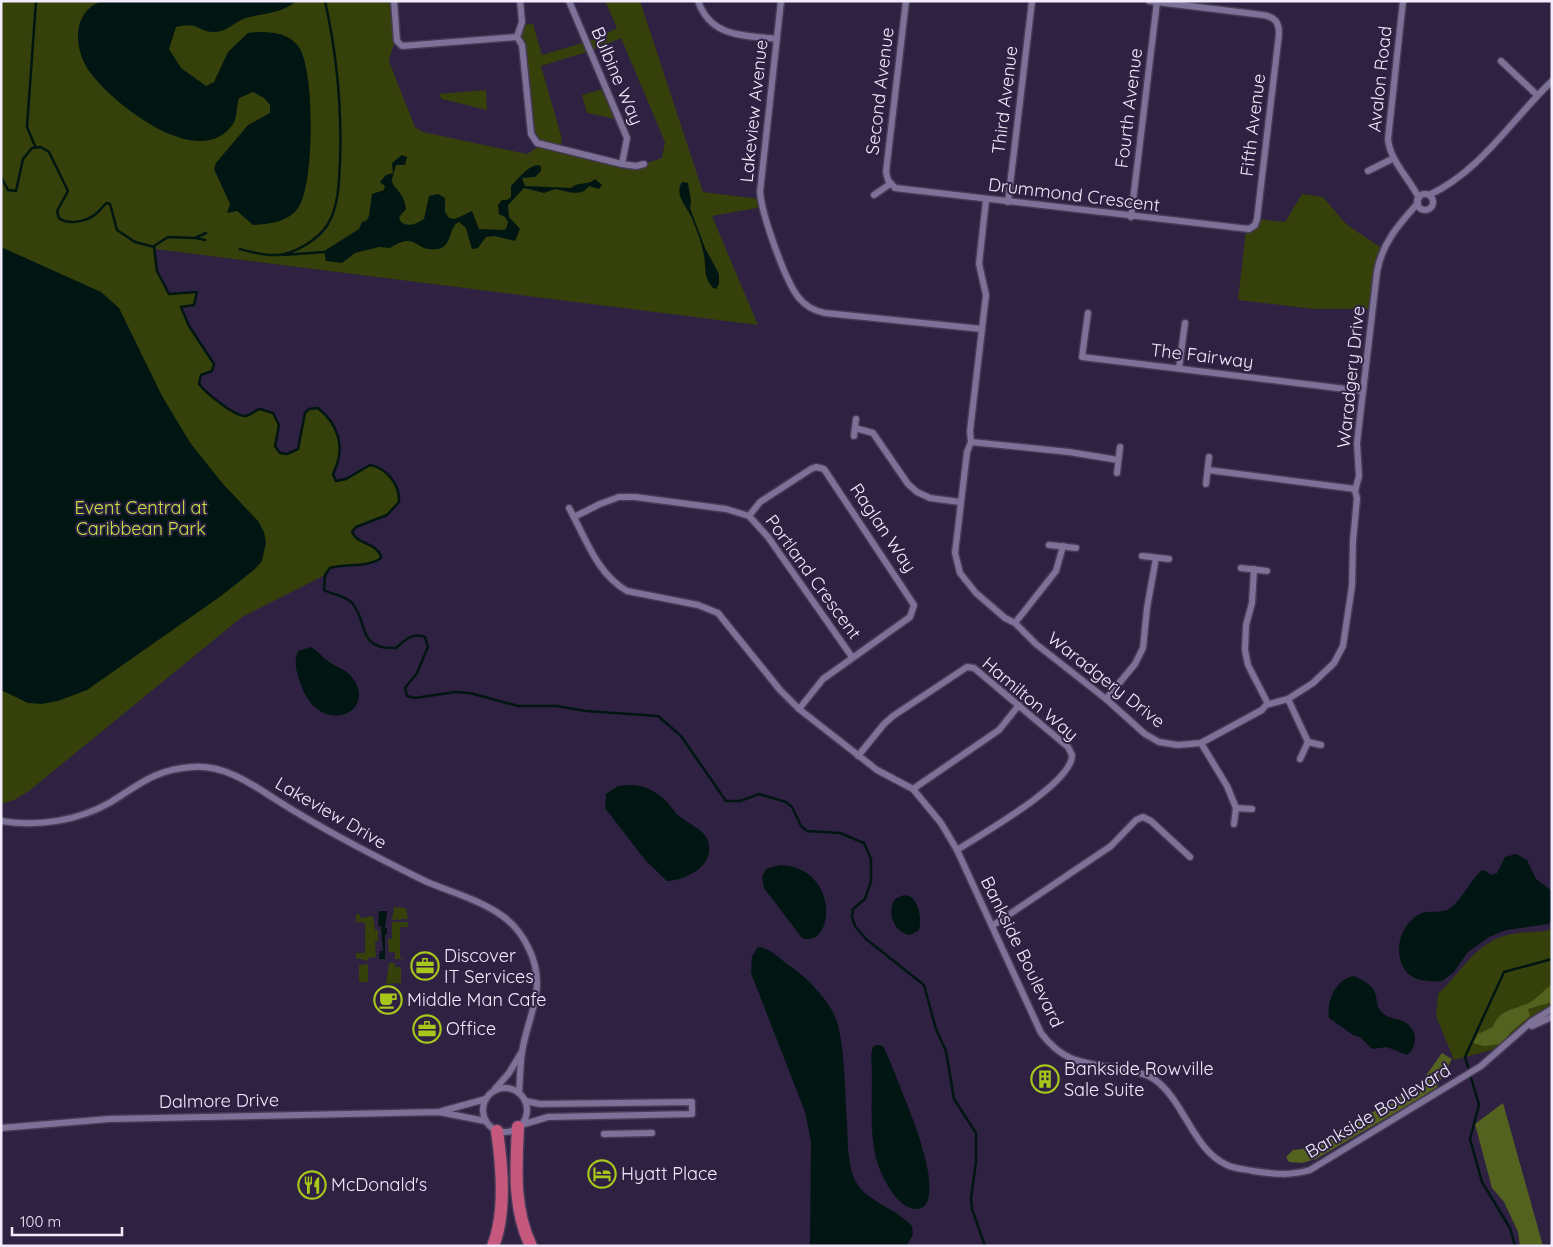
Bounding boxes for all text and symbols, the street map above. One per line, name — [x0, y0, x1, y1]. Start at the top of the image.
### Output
street label: Bulbine Way — [586, 23, 649, 128]
street label: Avalon Road — [1363, 25, 1396, 133]
street label: Second Avenue — [860, 26, 899, 156]
street label: Lakeview Avenue — [735, 38, 772, 183]
street label: Third Avenue — [986, 45, 1023, 155]
street label: Fourth Avenue — [1110, 47, 1147, 169]
street label: Fifth Avenue — [1235, 72, 1270, 178]
street label: Drummond Crescent — [987, 173, 1161, 216]
street label: Waradgery Drive — [1332, 305, 1369, 449]
street label: The Fairway — [1149, 338, 1255, 373]
street label: Raglan Way — [845, 479, 922, 577]
park label: Event Central at Caribbean Park — [74, 496, 208, 540]
street label: Portland Crescent — [760, 510, 866, 644]
street label: Waradgery Drive — [1043, 626, 1170, 733]
street label: Hamilton Way — [977, 652, 1083, 746]
street label: Lakeview Drive — [271, 771, 391, 854]
street label: Bankside Boulevard — [976, 872, 1069, 1031]
place label: Discover IT Services — [444, 944, 534, 988]
office icon: Discover IT Services — [410, 951, 440, 981]
cafe icon: Middle Man Cafe — [373, 985, 403, 1015]
place label: Middle Man Cafe — [407, 988, 546, 1011]
office icon: Office — [412, 1014, 442, 1044]
place label: Office — [446, 1017, 496, 1040]
place label: Bankside Rowville Sale Suite — [1064, 1057, 1214, 1101]
street label: Bankside Boulevard — [1301, 1058, 1455, 1163]
building icon: Bankside Rowville Sale Suite — [1030, 1064, 1060, 1094]
street label: Dalmore Drive — [159, 1088, 279, 1113]
hotel icon: Hyatt Place — [587, 1159, 617, 1189]
place label: Hyatt Place — [621, 1162, 717, 1185]
restaurant icon: McDonald's — [297, 1170, 327, 1200]
place label: McDonald's — [331, 1173, 427, 1196]
scale bar — [12, 1204, 122, 1236]
text: 100 m — [20, 1212, 61, 1231]

